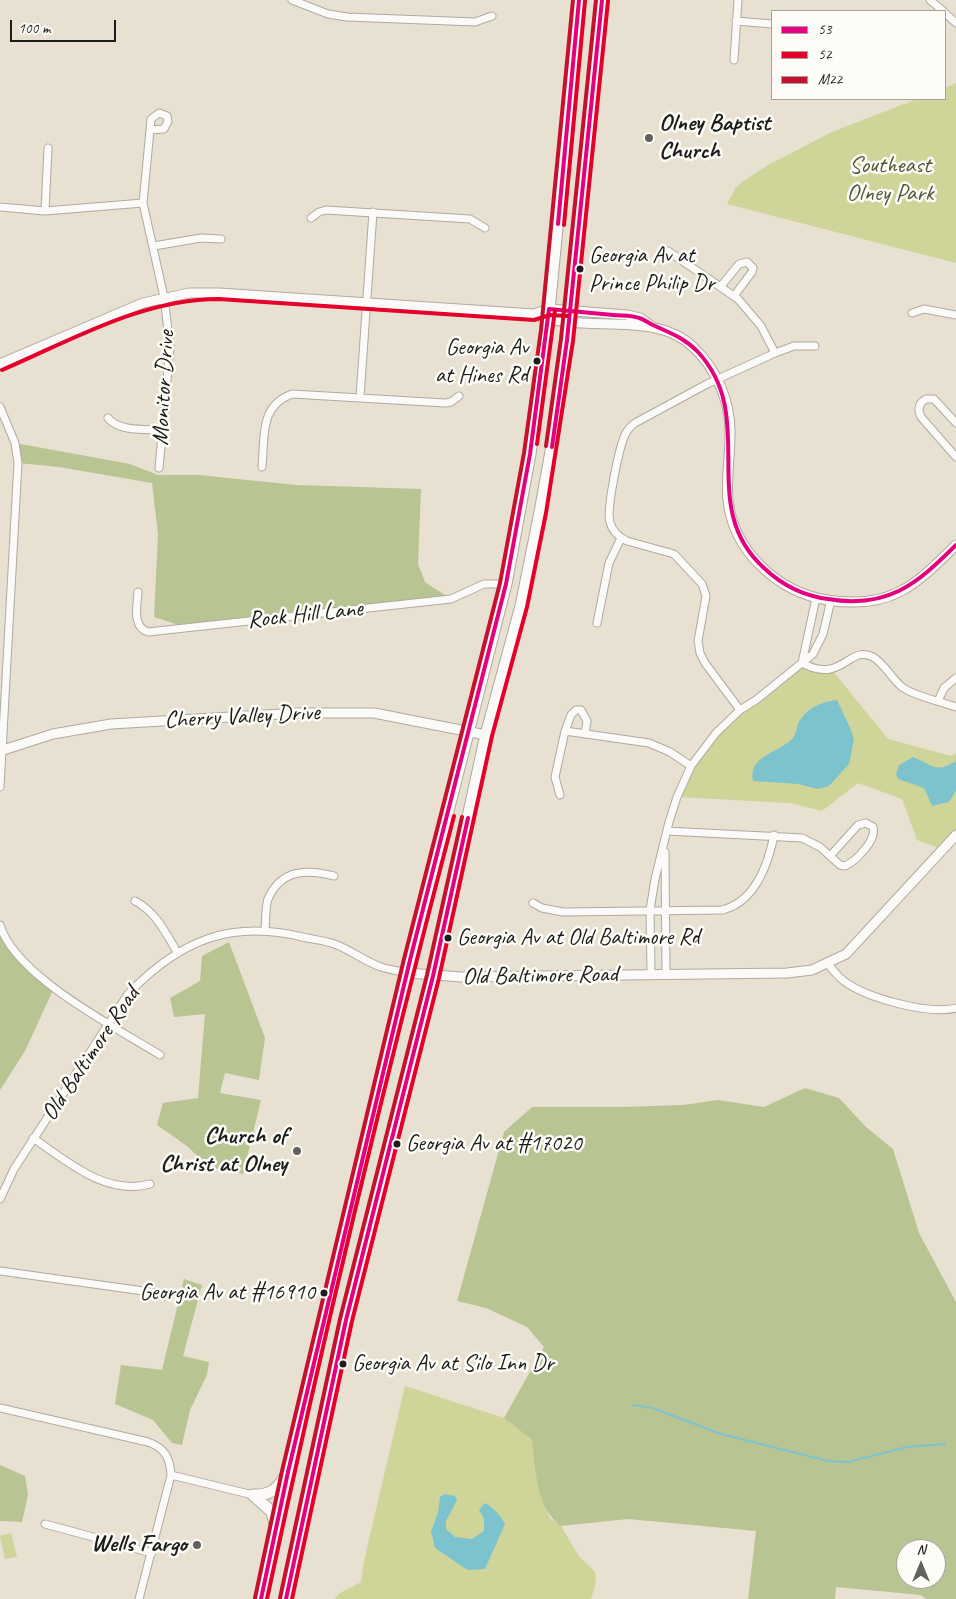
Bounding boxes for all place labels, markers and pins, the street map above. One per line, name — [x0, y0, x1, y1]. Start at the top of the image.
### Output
place label: Olney Baptist Church — [659, 110, 770, 166]
marker: Olney Baptist Church — [643, 132, 655, 144]
place label: Georgia Av at Prince Philip Dr — [589, 242, 714, 296]
marker: Georgia Av at Prince Philip Dr — [575, 264, 585, 274]
place label: Georgia Av at Hines Rd — [435, 334, 528, 388]
marker: Georgia Av at Hines Rd — [532, 356, 542, 366]
place label: Georgia Av at Old Baltimore Rd — [457, 924, 700, 952]
marker: Georgia Av at Old Baltimore Rd — [443, 933, 453, 943]
place label: Church of Christ at Olney — [160, 1123, 287, 1179]
place label: Georgia Av at #17020 — [406, 1130, 582, 1158]
marker: Georgia Av at #17020 — [392, 1139, 402, 1149]
marker: Church of Christ at Olney — [291, 1145, 303, 1157]
place label: Georgia Av at #16910 — [139, 1279, 315, 1307]
marker: Georgia Av at #16910 — [319, 1288, 329, 1298]
place label: Georgia Av at Silo Inn Dr — [352, 1350, 554, 1378]
marker: Georgia Av at Silo Inn Dr — [338, 1359, 348, 1369]
place label: Wells Fargo — [91, 1531, 187, 1559]
marker: Wells Fargo — [191, 1539, 203, 1551]

